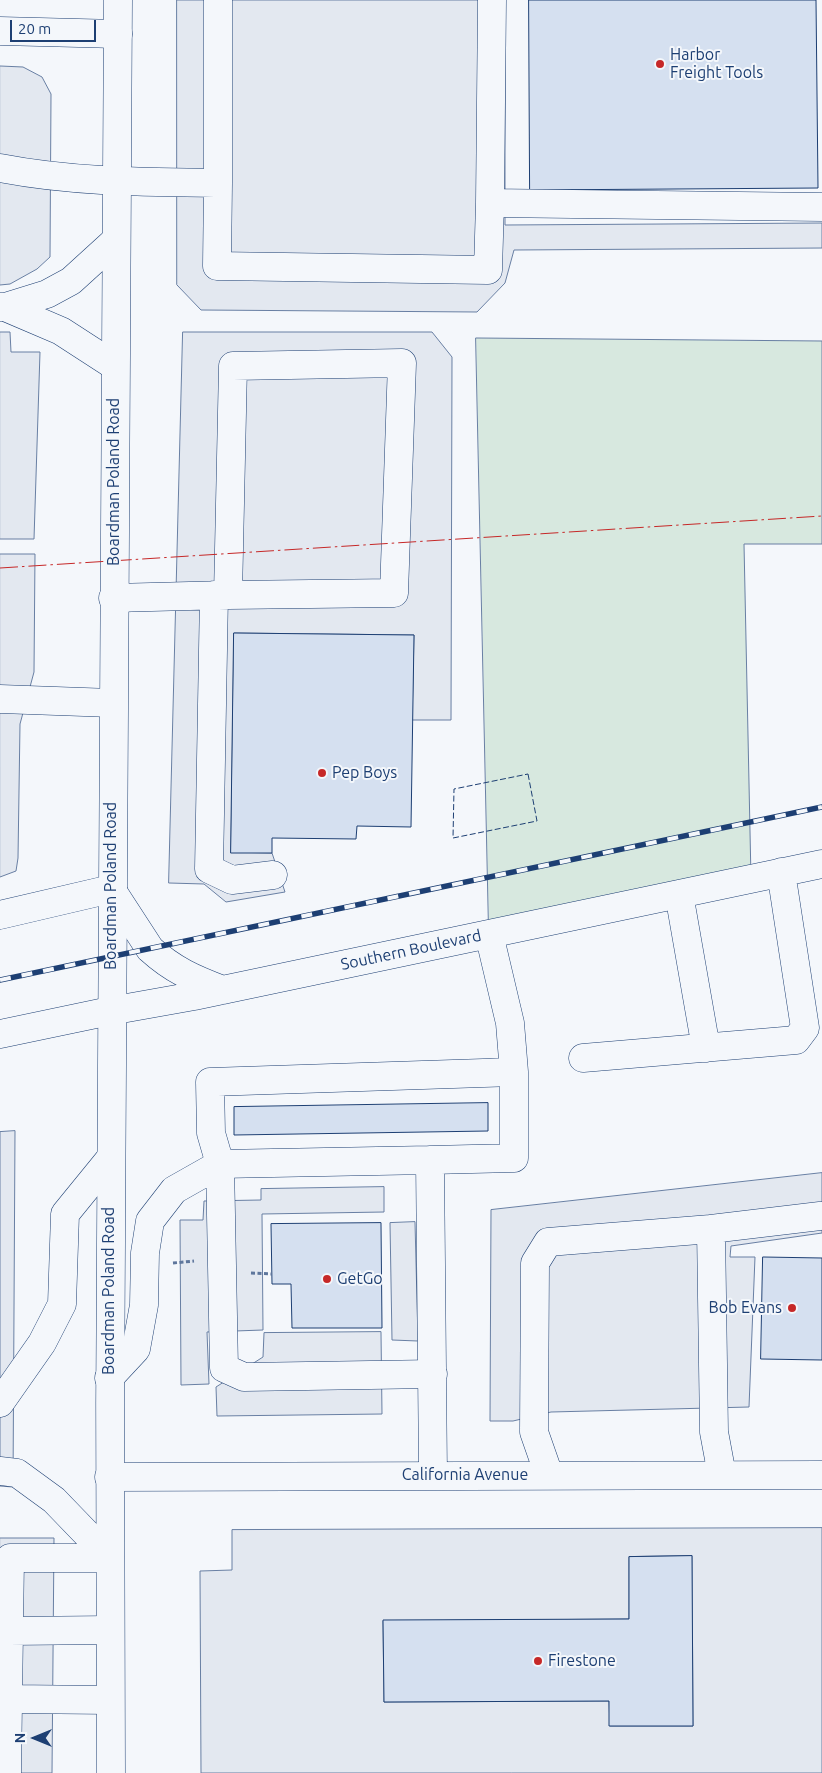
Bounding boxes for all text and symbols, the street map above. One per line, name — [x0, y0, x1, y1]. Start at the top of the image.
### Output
scale bar — [12, 10, 99, 42]
text: 20 m — [18, 20, 51, 37]
place label: Harbor Freight Tools — [670, 45, 763, 83]
marker: Harbor Freight Tools — [654, 58, 666, 70]
street label: Boardman Poland Road — [104, 398, 124, 566]
place label: Pep Boys — [332, 763, 397, 783]
marker: Pep Boys — [316, 767, 328, 779]
street label: Boardman Poland Road — [101, 802, 121, 970]
street label: Southern Boulevard — [339, 926, 483, 974]
street label: Boardman Poland Road — [99, 1207, 119, 1375]
place label: GetGo — [337, 1269, 383, 1289]
marker: GetGo — [321, 1273, 333, 1285]
place label: Bob Evans — [709, 1298, 782, 1318]
marker: Bob Evans — [786, 1302, 798, 1314]
street label: California Avenue — [402, 1465, 528, 1485]
place label: Firestone — [548, 1651, 616, 1671]
marker: Firestone — [532, 1655, 544, 1667]
north arrow — [10, 1713, 60, 1763]
text: N — [12, 1733, 28, 1743]

